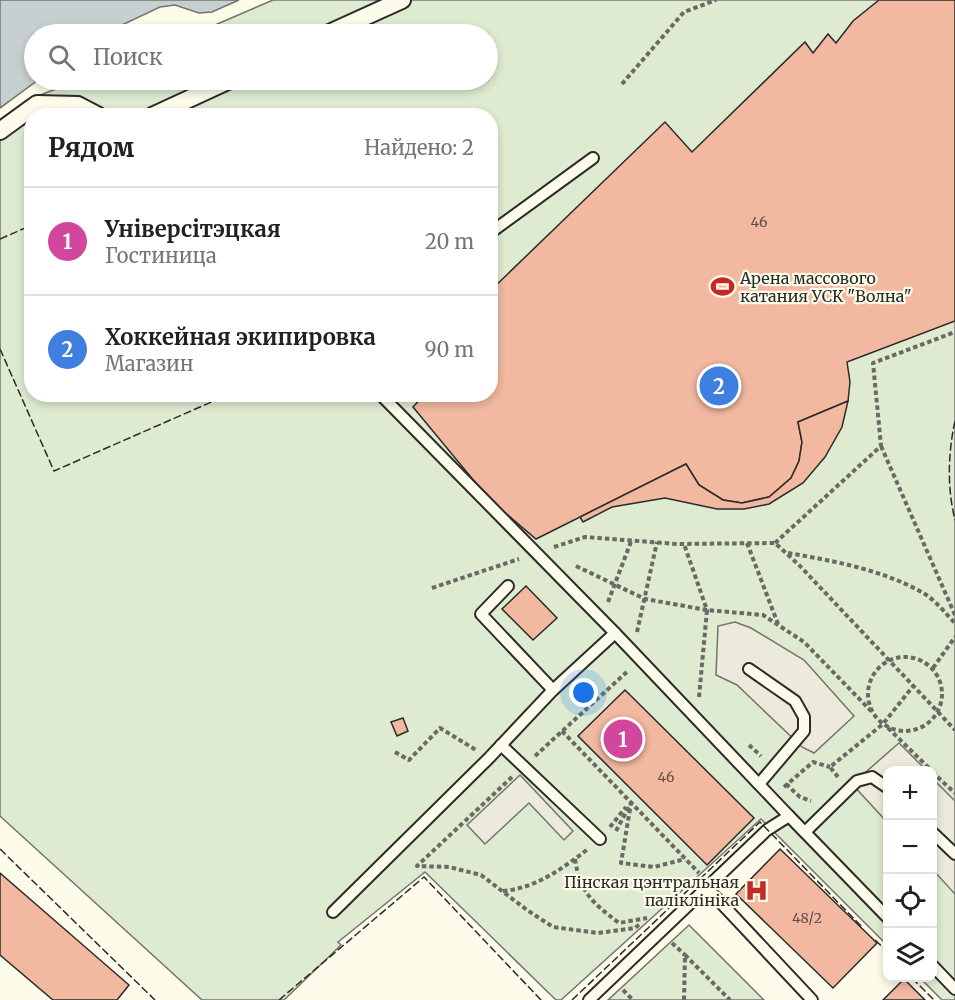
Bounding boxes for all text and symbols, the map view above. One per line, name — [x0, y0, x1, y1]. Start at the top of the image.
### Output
search box — [24, 24, 498, 90]
icon: search — [45, 41, 78, 74]
text: Поиск — [93, 43, 163, 71]
text: Рядом — [48, 131, 134, 164]
text: Найдено: 2 — [364, 135, 474, 160]
house number: 46 — [751, 213, 767, 231]
text: Універсітэцкая — [105, 215, 281, 243]
text: 1 — [63, 229, 72, 254]
text: 20 m — [425, 229, 474, 254]
text: Гостиница — [105, 243, 217, 268]
place label: Арена массового катания УСК "Волна" — [739, 268, 912, 306]
sports icon: Арена массового катания УСК "Волна" — [709, 274, 735, 300]
text: Хоккейная экипировка — [105, 323, 376, 351]
text: 2 — [62, 337, 73, 362]
text: 90 m — [424, 337, 474, 362]
text: Магазин — [105, 351, 194, 376]
pin: 2 — [700, 364, 738, 408]
your location — [569, 678, 598, 707]
pin: 1 — [604, 716, 642, 762]
map controls — [883, 766, 937, 982]
button: + — [883, 766, 937, 820]
house number: 46 — [658, 768, 674, 786]
button: − — [883, 820, 937, 874]
place label: Пінская цэнтральная паліклініка — [564, 872, 739, 910]
button: locate — [883, 874, 937, 928]
hospital icon: Пінская цэнтральная паліклініка — [744, 878, 770, 904]
house number: 48/2 — [792, 909, 822, 927]
button: layers — [883, 928, 937, 982]

